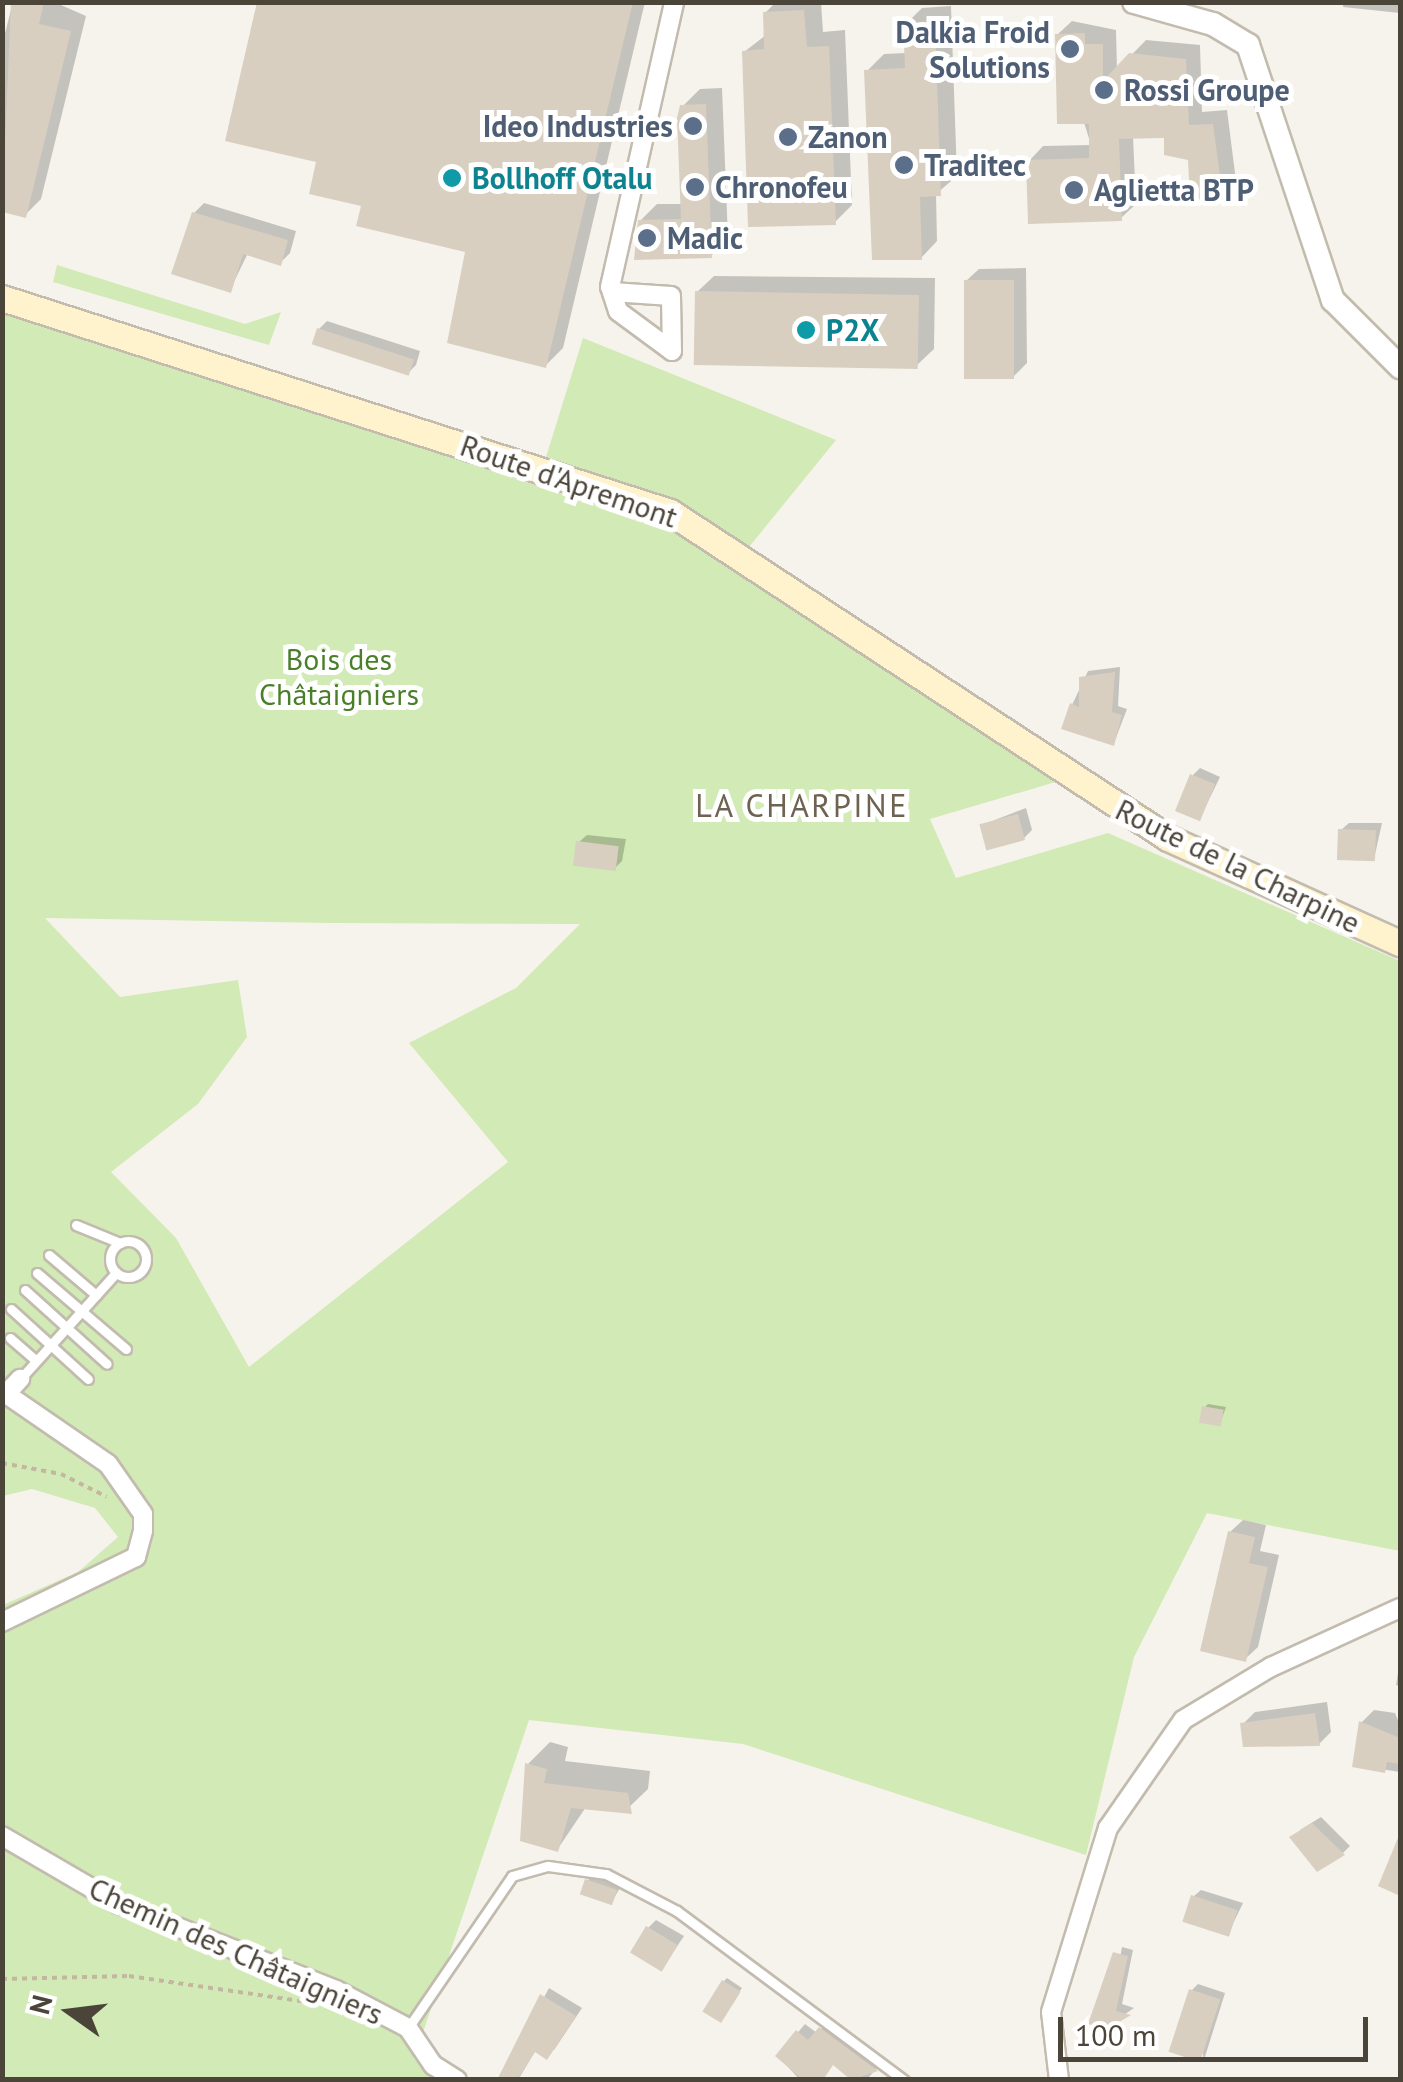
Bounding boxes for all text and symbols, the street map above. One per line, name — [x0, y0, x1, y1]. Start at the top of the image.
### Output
place label: Dalkia Froid Solutions — [896, 14, 1050, 84]
marker: Dalkia Froid Solutions — [1059, 38, 1081, 60]
place label: Rossi Groupe — [1124, 72, 1290, 108]
marker: Rossi Groupe — [1093, 79, 1115, 101]
place label: Ideo Industries — [483, 108, 673, 144]
marker: Ideo Industries — [682, 115, 704, 137]
place label: Zanon — [808, 119, 888, 155]
marker: Zanon — [777, 126, 799, 148]
place label: Traditec — [924, 147, 1026, 183]
marker: Traditec — [893, 154, 915, 176]
place label: Bollhoff Otalu — [472, 160, 653, 196]
marker: Bollhoff Otalu — [441, 167, 463, 189]
place label: Chronofeu — [715, 169, 848, 205]
place label: Aglietta BTP — [1094, 172, 1254, 208]
marker: Chronofeu — [684, 176, 706, 198]
marker: Aglietta BTP — [1063, 179, 1085, 201]
place label: Madic — [667, 220, 743, 256]
marker: Madic — [636, 227, 658, 249]
place label: P2X — [826, 312, 879, 348]
marker: P2X — [795, 319, 817, 341]
street label: Route d'Apremont — [456, 427, 682, 535]
park label: Bois des Châtaigniers — [259, 641, 419, 712]
district label: LA CHARPINE — [695, 786, 909, 824]
street label: Route de la Charpine — [1110, 791, 1366, 941]
street label: Chemin des Châtaigniers — [84, 1870, 388, 2032]
north arrow — [20, 1962, 120, 2062]
text: N — [20, 1991, 61, 2018]
scale bar — [1063, 1997, 1373, 2059]
text: 100 m — [1075, 2015, 1156, 2054]

